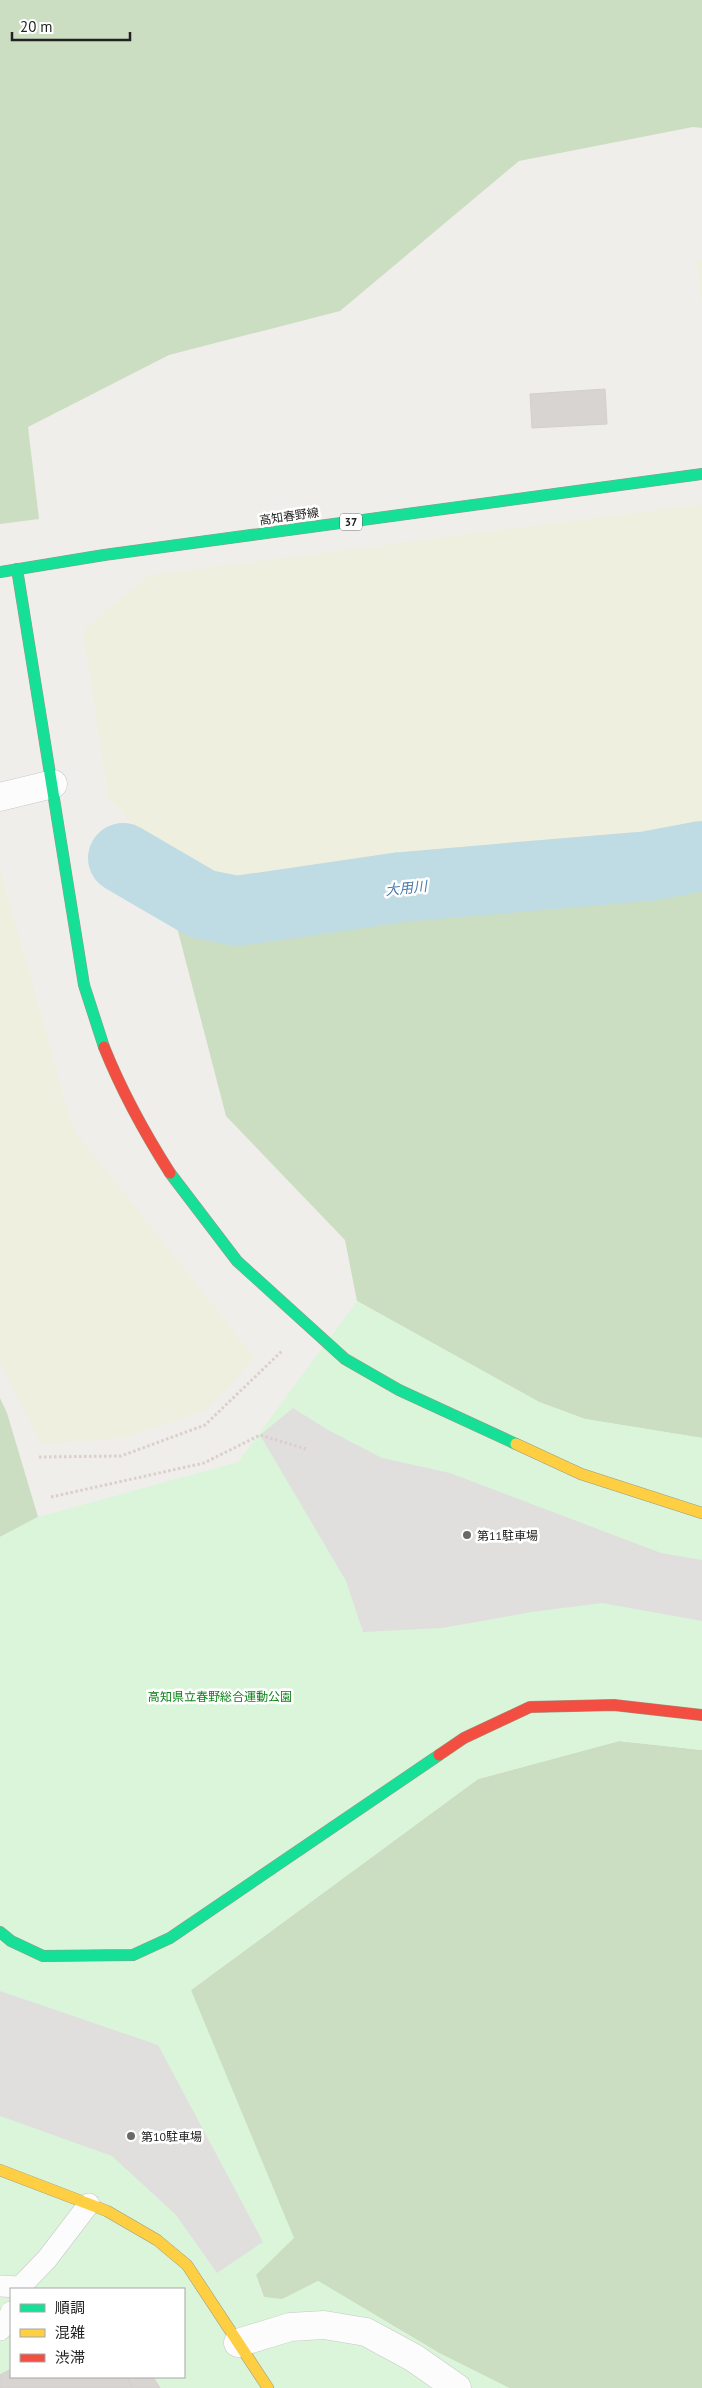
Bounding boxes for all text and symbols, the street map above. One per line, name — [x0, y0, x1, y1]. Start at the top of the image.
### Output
scale bar — [12, 10, 130, 42]
text: 20 m — [20, 17, 53, 36]
street label: 高知春野線 — [258, 504, 320, 528]
road number: 37 — [340, 514, 362, 530]
water label: 大用川 — [384, 877, 430, 899]
place label: 第11駐車場 — [477, 1528, 538, 1543]
marker: 第11駐車場 — [461, 1529, 473, 1541]
park label: 高知県立春野総合運動公園 — [148, 1689, 292, 1704]
place label: 第10駐車場 — [141, 2129, 202, 2144]
marker: 第10駐車場 — [125, 2130, 137, 2142]
legend — [10, 2288, 185, 2378]
text: 順調 — [55, 2298, 85, 2317]
text: 混雑 — [55, 2323, 85, 2342]
text: 渋滞 — [55, 2348, 85, 2367]

